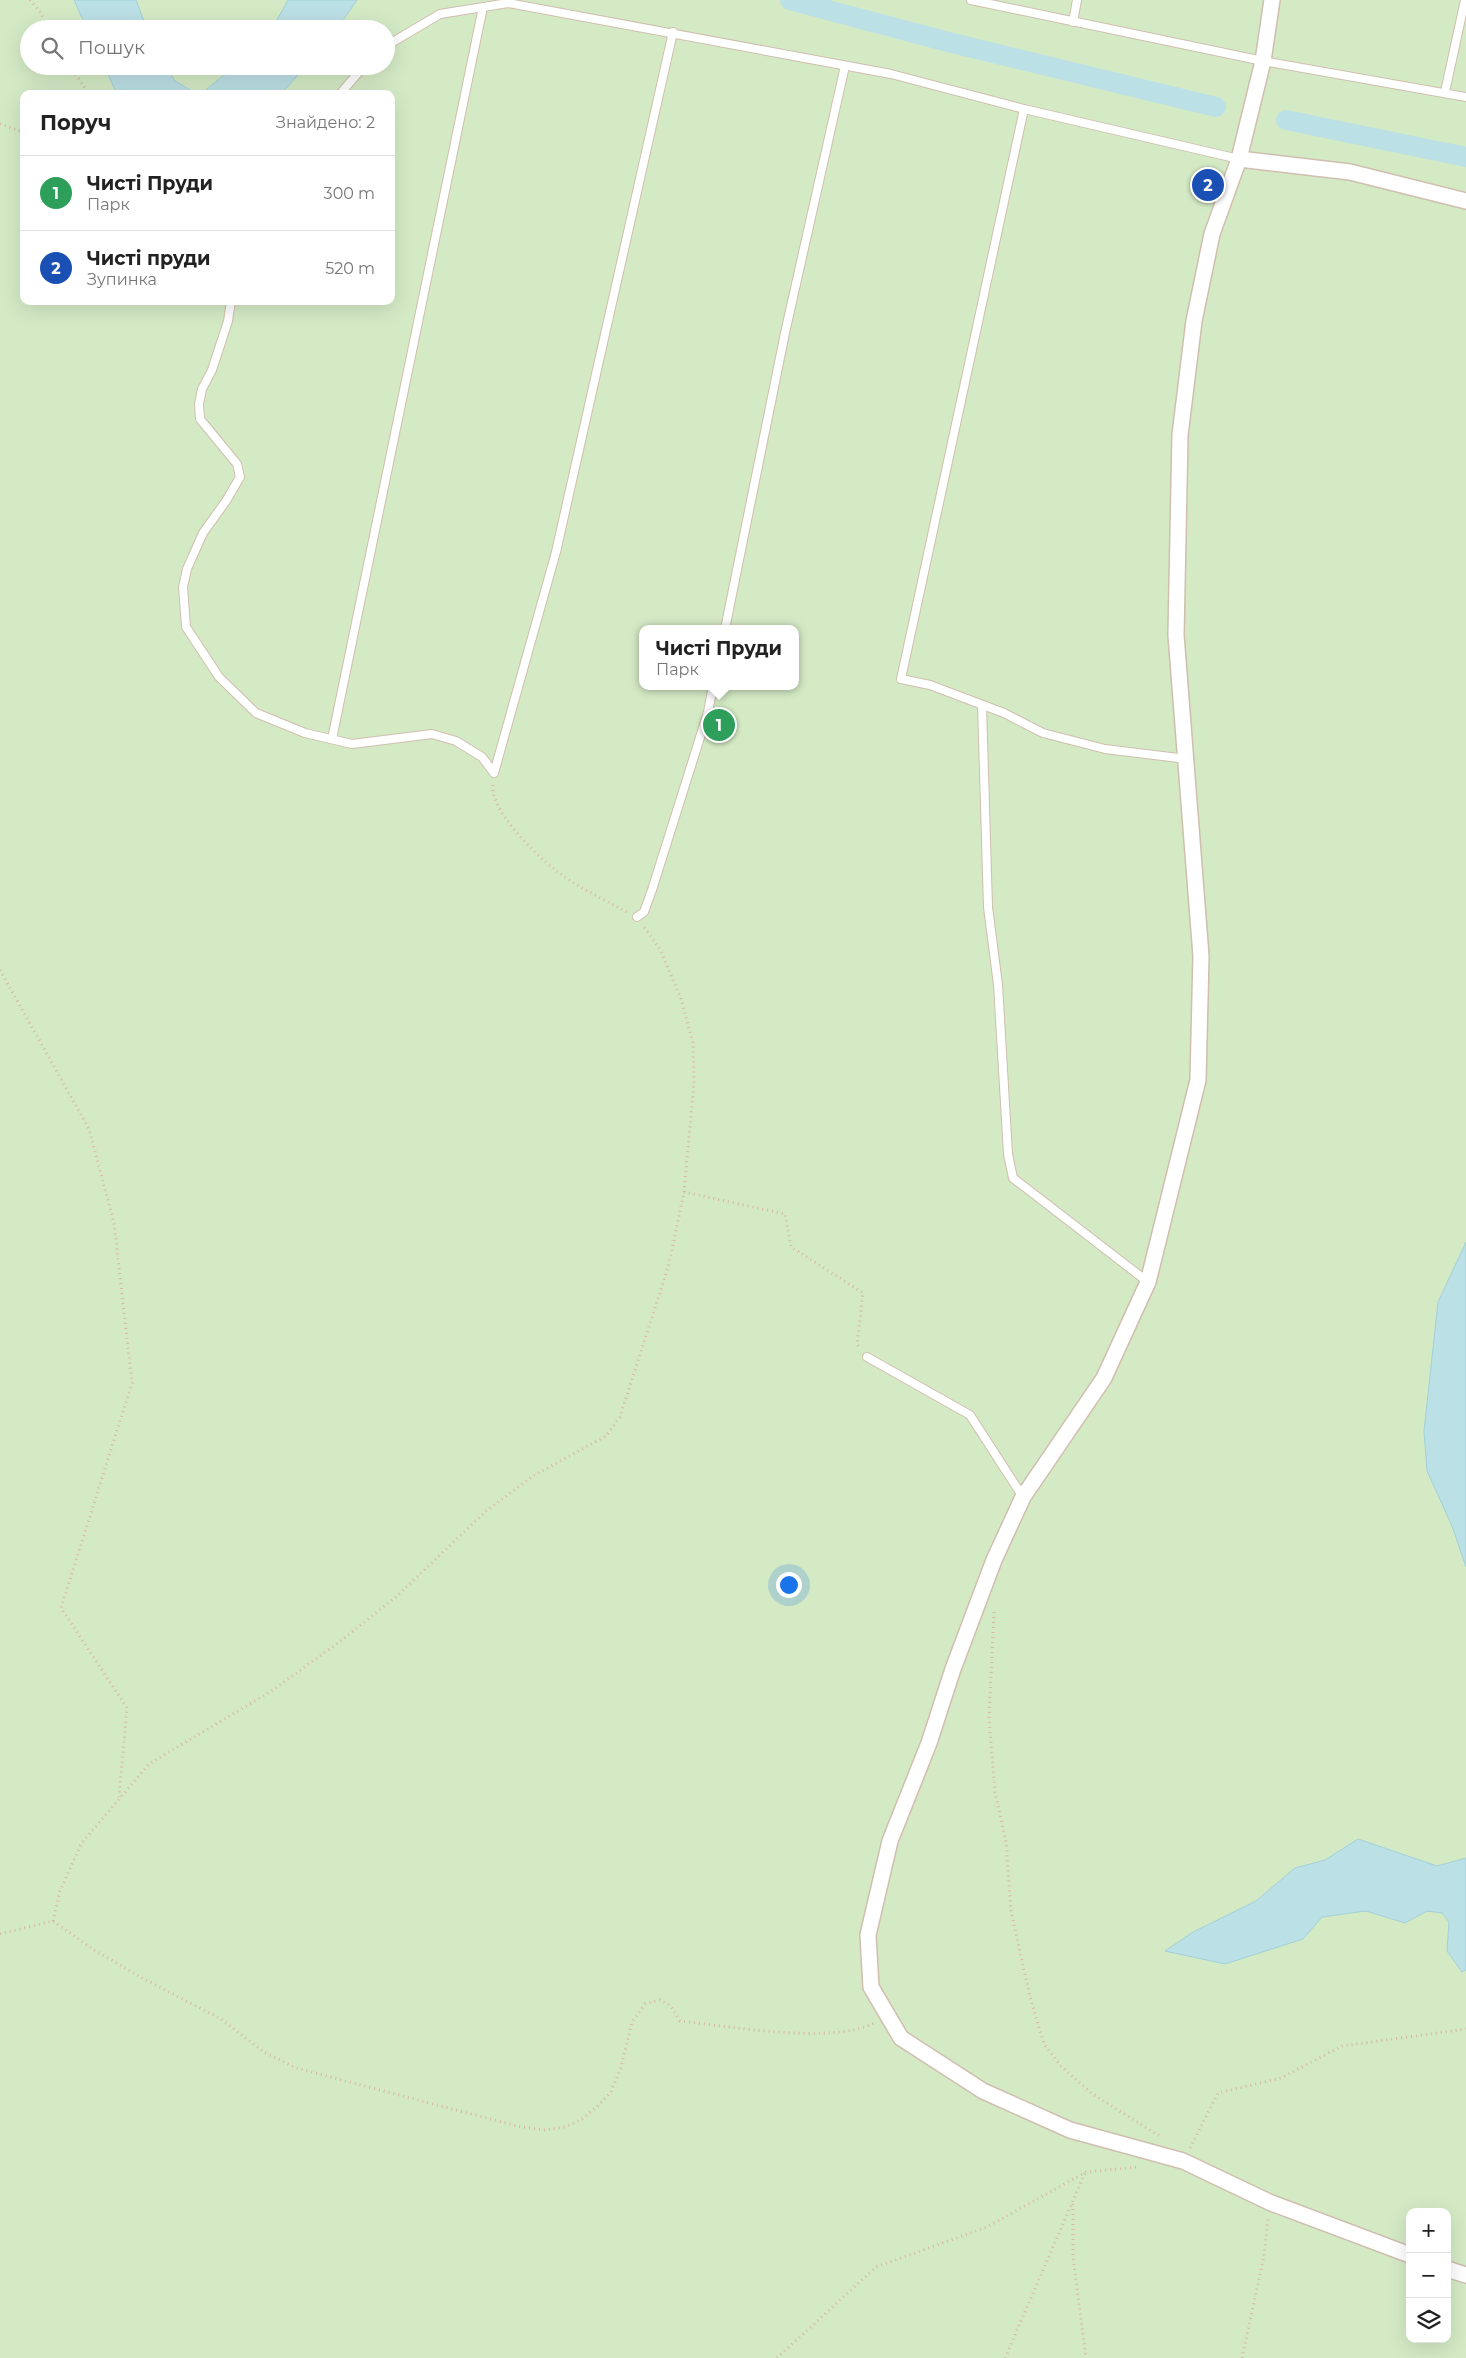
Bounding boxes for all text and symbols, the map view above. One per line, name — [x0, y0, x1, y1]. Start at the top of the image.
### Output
search box — [20, 20, 395, 75]
icon: search — [38, 34, 66, 62]
text: Пошук — [78, 36, 145, 59]
text: Поруч — [40, 110, 111, 135]
text: Знайдено: 2 — [276, 113, 375, 132]
pin: 2 — [1192, 166, 1224, 204]
text: Чисті Пруди — [87, 172, 213, 195]
text: 1 — [53, 184, 59, 203]
text: 300 m — [324, 184, 375, 203]
text: Парк — [87, 195, 130, 214]
text: Чисті пруди — [87, 247, 211, 270]
text: 2 — [51, 259, 61, 278]
text: 520 m — [325, 259, 375, 278]
text: Зупинка — [87, 270, 157, 289]
popup — [639, 625, 799, 690]
text: Чисті Пруди — [656, 637, 782, 660]
text: Парк — [656, 660, 699, 679]
pin: 1 — [703, 706, 735, 744]
your location — [776, 1572, 802, 1598]
map controls — [1406, 2208, 1451, 2343]
button: + — [1406, 2208, 1451, 2253]
button: − — [1406, 2253, 1451, 2298]
button: layers — [1406, 2298, 1451, 2343]

